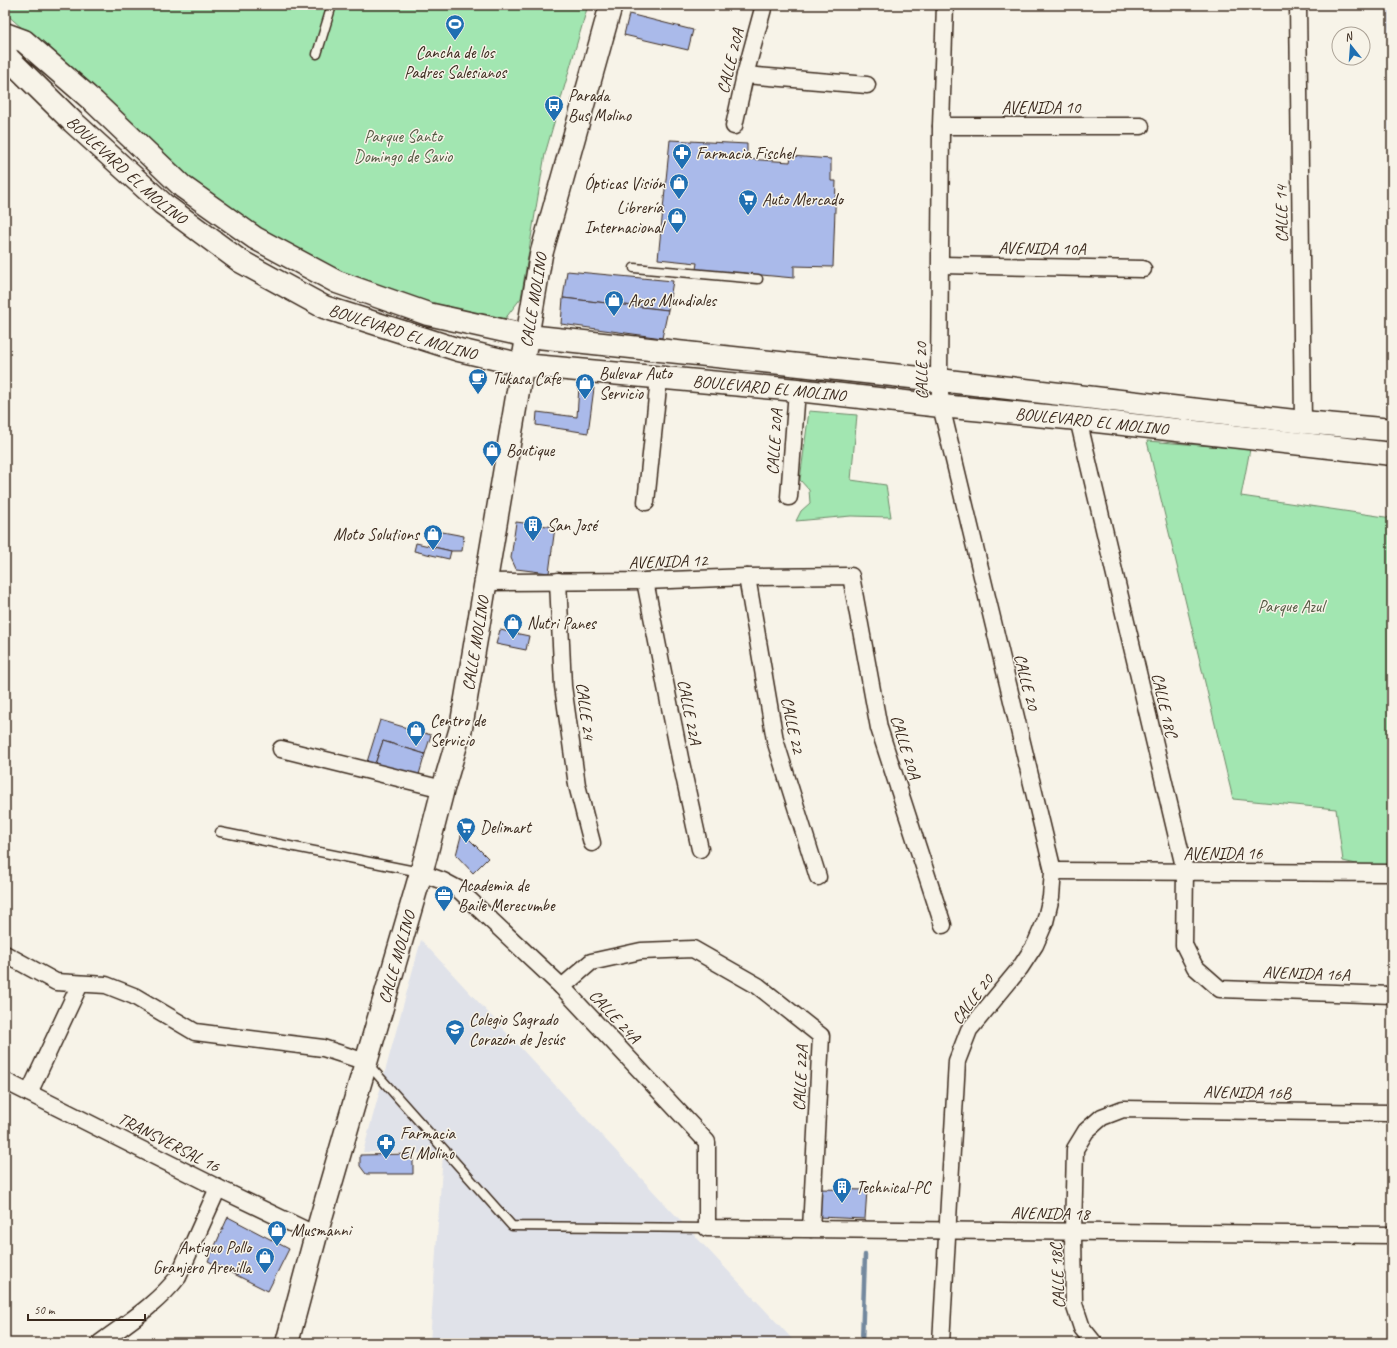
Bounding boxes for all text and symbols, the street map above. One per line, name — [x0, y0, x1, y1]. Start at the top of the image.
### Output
sports icon: Cancha de los Padres Salesianos — [444, 13, 466, 41]
street label: CALLE 20A — [712, 25, 749, 96]
north arrow — [1331, 26, 1371, 66]
text: N — [1343, 28, 1355, 44]
place label: Cancha de los Padres Salesianos — [404, 42, 508, 83]
place label: Parada Bus Molino — [568, 85, 632, 126]
bus stop icon: Parada Bus Molino — [543, 94, 565, 122]
street label: AVENIDA 10 — [1002, 97, 1082, 118]
street label: BOULEVARD EL MOLINO — [62, 112, 192, 230]
park label: Parque Santo Domingo de Savio — [354, 126, 453, 167]
pharmacy icon: Farmacia Fischel — [671, 142, 693, 170]
place label: Farmacia Fischel — [696, 143, 797, 164]
place label: Ópticas Visión — [584, 172, 666, 194]
shop icon: Ópticas Visión — [668, 172, 690, 200]
street label: CALLE 14 — [1270, 183, 1292, 243]
supermarket icon: Auto Mercado — [737, 188, 759, 216]
place label: Auto Mercado — [762, 189, 845, 210]
place label: Librería Internacional — [584, 197, 666, 238]
shop icon: Librería Internacional — [666, 206, 688, 234]
street label: AVENIDA 10A — [998, 237, 1087, 260]
street label: CALLE MOLINO — [516, 250, 552, 349]
shop icon: Aros Mundiales — [603, 289, 625, 317]
place label: Aros Mundiales — [628, 290, 718, 311]
street label: BOULEVARD EL MOLINO — [326, 299, 480, 365]
street label: CALLE 20 — [910, 341, 932, 400]
place label: Bulevar Auto Servicio — [599, 363, 674, 404]
cafe icon: Tukasa Cafe — [467, 367, 489, 395]
place label: Tukasa Cafe — [492, 368, 562, 389]
street label: BOULEVARD EL MOLINO — [692, 371, 848, 407]
shop icon: Bulevar Auto Servicio — [574, 372, 596, 400]
street label: BOULEVARD EL MOLINO — [1014, 403, 1171, 440]
street label: CALLE 20A — [762, 407, 787, 476]
shop icon: Boutique — [481, 439, 503, 467]
place label: Boutique — [506, 440, 556, 461]
building icon: San José — [522, 514, 544, 542]
place label: San José — [547, 515, 599, 536]
shop icon: Moto Solutions — [422, 523, 444, 551]
place label: Moto Solutions — [333, 524, 420, 545]
street label: AVENIDA 12 — [628, 550, 709, 573]
street label: CALLE MOLINO — [458, 593, 494, 692]
park label: Parque Azul — [1258, 596, 1327, 617]
shop icon: Nutri Panes — [502, 612, 524, 640]
place label: Nutri Panes — [527, 613, 598, 634]
street label: CALLE 20 — [1009, 652, 1044, 714]
street label: CALLE 18C — [1147, 671, 1183, 741]
street label: CALLE 22A — [673, 678, 706, 748]
street label: CALLE 24 — [572, 681, 600, 743]
street label: CALLE 22 — [776, 695, 809, 757]
place label: Centro de Servicio — [430, 710, 487, 751]
street label: CALLE 20A — [886, 713, 926, 783]
shop icon: Centro de Servicio — [405, 719, 427, 747]
supermarket icon: Delimart — [455, 816, 477, 844]
place label: Delimart — [480, 817, 533, 838]
street label: AVENIDA 16 — [1184, 843, 1264, 864]
place label: Academia de Baile Merecumbe — [458, 875, 556, 916]
office icon: Academia de Baile Merecumbe — [433, 884, 455, 912]
street label: CALLE MOLINO — [374, 907, 421, 1006]
street label: AVENIDA 16A — [1262, 961, 1351, 986]
street label: CALLE 20 — [947, 969, 999, 1029]
street label: CALLE 24A — [584, 985, 646, 1049]
place label: Colegio Sagrado Corazón de Jesús — [469, 1009, 566, 1050]
school or university icon: Colegio Sagrado Corazón de Jesús — [444, 1018, 466, 1046]
street label: CALLE 22A — [788, 1043, 813, 1111]
street label: AVENIDA 16B — [1203, 1081, 1292, 1104]
street label: TRANSVERSAL 16 — [114, 1108, 224, 1178]
place label: Farmacia El Molino — [400, 1123, 456, 1164]
pharmacy icon: Farmacia El Molino — [375, 1132, 397, 1160]
building icon: Technical-PC — [831, 1176, 853, 1204]
place label: Technical-PC — [856, 1177, 933, 1198]
street label: AVENIDA 18 — [1010, 1202, 1092, 1225]
shop icon: Musmanni — [266, 1219, 288, 1247]
place label: Musmanni — [291, 1220, 354, 1241]
place label: Antiguo Pollo Granjero Arenilla — [153, 1237, 253, 1278]
street label: CALLE 18C — [1045, 1241, 1070, 1309]
shop icon: Antiguo Pollo Granjero Arenilla — [254, 1246, 276, 1274]
scale bar — [28, 1296, 145, 1322]
text: 50 m — [34, 1302, 56, 1318]

